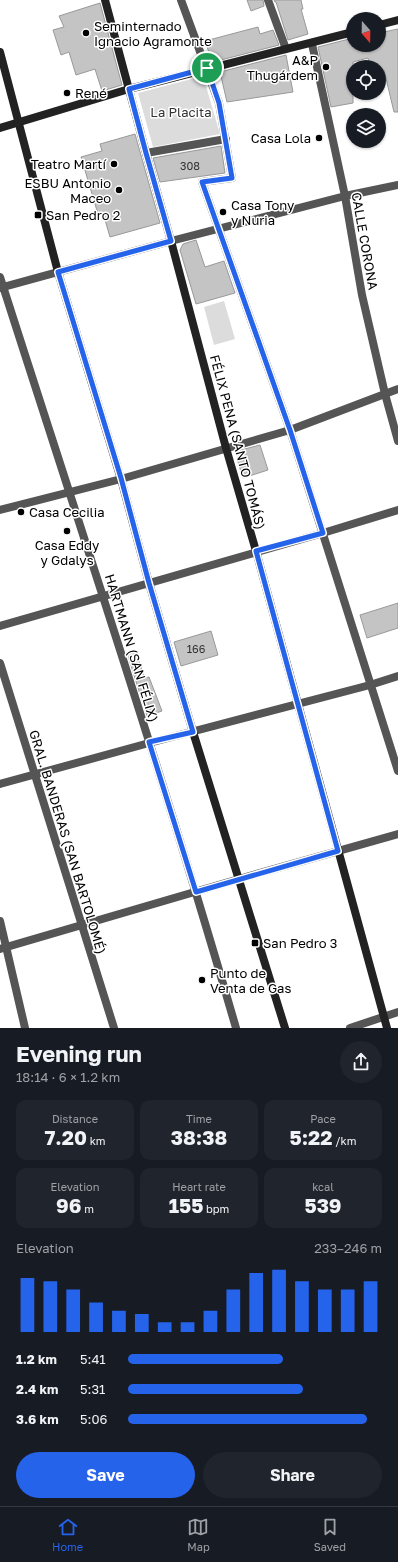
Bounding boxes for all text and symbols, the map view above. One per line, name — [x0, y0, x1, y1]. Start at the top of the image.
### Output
north arrow — [346, 12, 386, 52]
map controls — [346, 12, 386, 148]
place label: Seminternado Ignacio Agramonte — [94, 18, 212, 49]
marker: Seminternado Ignacio Agramonte — [81, 28, 91, 38]
pin — [190, 51, 224, 85]
place label: A&P Thugárdem — [247, 52, 318, 83]
icon: arrive — [196, 57, 218, 79]
button: locate — [346, 60, 386, 100]
marker: A&P Thugárdem — [321, 62, 331, 72]
place label: René — [75, 85, 107, 101]
marker: René — [62, 88, 72, 98]
park label: La Placita — [150, 104, 212, 120]
button: layers — [346, 108, 386, 148]
place label: Casa Lola — [251, 130, 311, 146]
marker: Casa Lola — [314, 133, 324, 143]
place label: Teatro Martí — [31, 156, 108, 172]
marker: Teatro Martí — [109, 159, 119, 169]
house number: 308 — [180, 159, 200, 172]
place label: ESBU Antonio Maceo — [24, 175, 111, 206]
marker: ESBU Antonio Maceo — [114, 185, 124, 195]
street label: CALLE CORONA — [349, 191, 382, 291]
place label: Casa Tony y Nuria — [231, 197, 295, 228]
place label: San Pedro 2 — [46, 207, 120, 223]
marker: Casa Tony y Nuria — [218, 207, 228, 217]
marker: San Pedro 2 — [33, 210, 43, 220]
street label: FÉLIX PENA (SANTO TOMÁS) — [207, 353, 269, 531]
place label: Casa Cecilia — [29, 504, 105, 520]
marker: Casa Cecilia — [16, 507, 26, 517]
marker: Casa Eddy y Gdalys — [62, 526, 72, 536]
place label: Casa Eddy y Gdalys — [35, 537, 100, 568]
street label: HARTMANN (SAN FÉLIX) — [102, 572, 162, 724]
house number: 166 — [187, 642, 206, 655]
street label: GRAL. BANDERAS (SAN BARTOLOMÉ) — [26, 728, 110, 956]
place label: San Pedro 3 — [263, 935, 337, 951]
marker: San Pedro 3 — [250, 938, 260, 948]
place label: Punto de Venta de Gas — [210, 965, 291, 996]
marker: Punto de Venta de Gas — [197, 975, 207, 985]
text: Evening run — [16, 1040, 142, 1067]
button: share — [340, 1041, 382, 1083]
text: 18:14 · 6 × 1.2 km — [16, 1069, 120, 1085]
text: Distance — [52, 1112, 98, 1125]
text: Time — [186, 1112, 212, 1125]
text: Pace — [310, 1112, 336, 1125]
text: 7.20 — [44, 1125, 87, 1149]
text: 38:38 — [171, 1125, 227, 1149]
text: 5:22 — [290, 1125, 333, 1149]
text: km — [87, 1134, 106, 1147]
text: /km — [333, 1134, 356, 1147]
text: Elevation — [51, 1180, 99, 1193]
text: Heart rate — [172, 1180, 226, 1193]
text: kcal — [312, 1180, 334, 1193]
text: 96 — [56, 1193, 81, 1217]
text: 155 — [169, 1193, 203, 1217]
text: 539 — [304, 1193, 342, 1217]
text: m — [81, 1202, 94, 1215]
text: bpm — [203, 1202, 229, 1215]
text: Elevation — [16, 1240, 74, 1256]
text: 233–246 m — [314, 1240, 382, 1256]
text: 1.2 km — [16, 1351, 57, 1367]
text: 5:41 — [80, 1351, 106, 1367]
text: 2.4 km — [16, 1381, 58, 1397]
text: 5:31 — [80, 1381, 105, 1397]
text: 3.6 km — [16, 1411, 59, 1427]
text: 5:06 — [80, 1411, 107, 1427]
button: Save — [16, 1452, 195, 1498]
button: Share — [203, 1452, 382, 1498]
tab: Home — [52, 1516, 83, 1553]
tab: Map — [187, 1516, 210, 1553]
tab: Saved — [314, 1516, 346, 1553]

